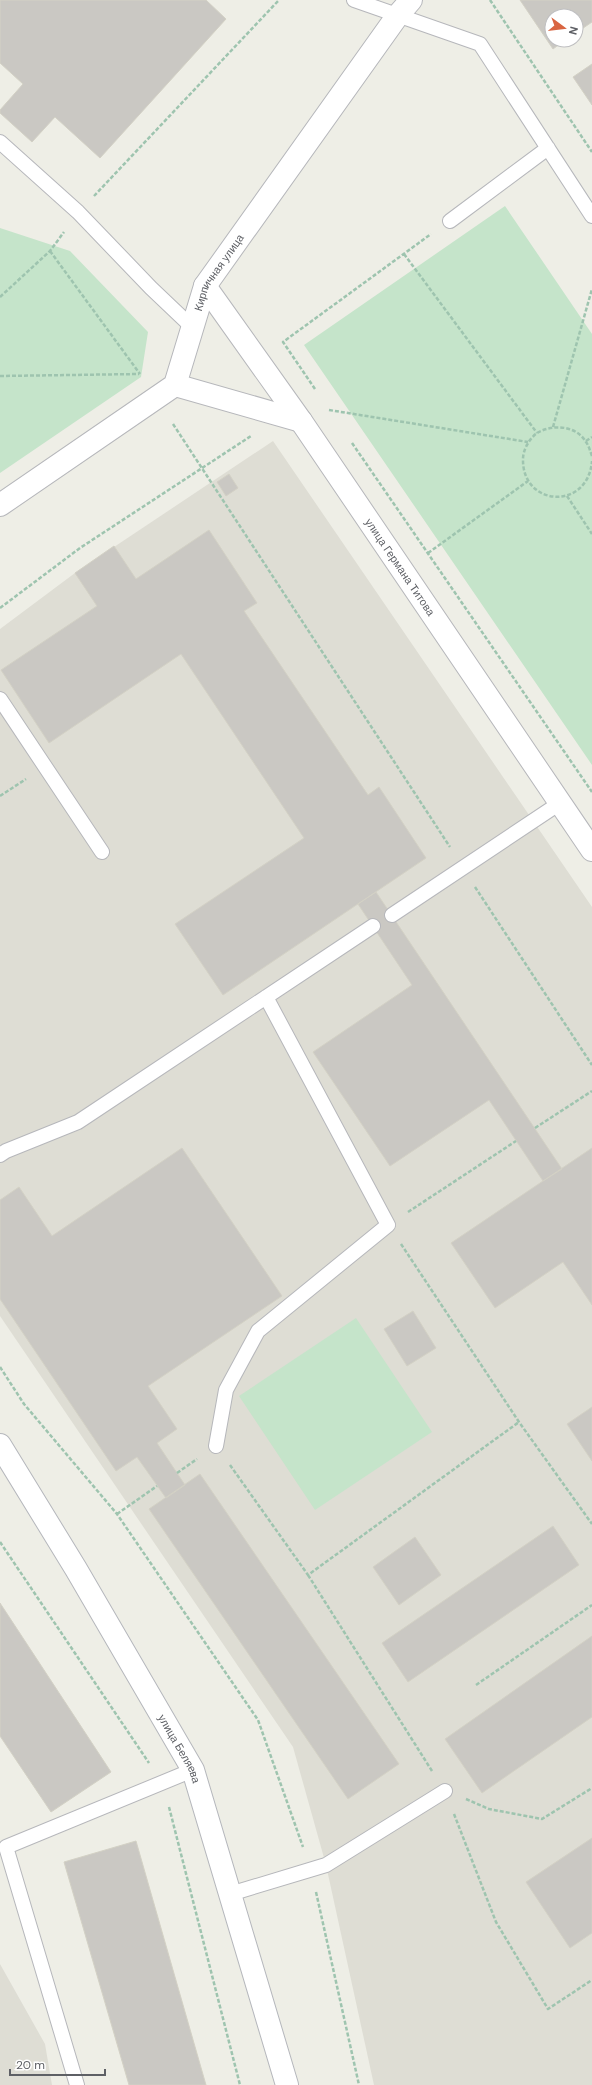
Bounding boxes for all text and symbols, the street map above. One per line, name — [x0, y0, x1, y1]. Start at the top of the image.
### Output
north arrow — [544, 8, 584, 48]
text: N — [566, 25, 581, 36]
street label: Кирпичная улица — [191, 230, 247, 313]
street label: улица Германа Титова — [362, 515, 439, 619]
street label: улица Беляева — [155, 1712, 204, 1786]
scale bar — [10, 2051, 105, 2077]
text: 20 m — [16, 2057, 45, 2073]

